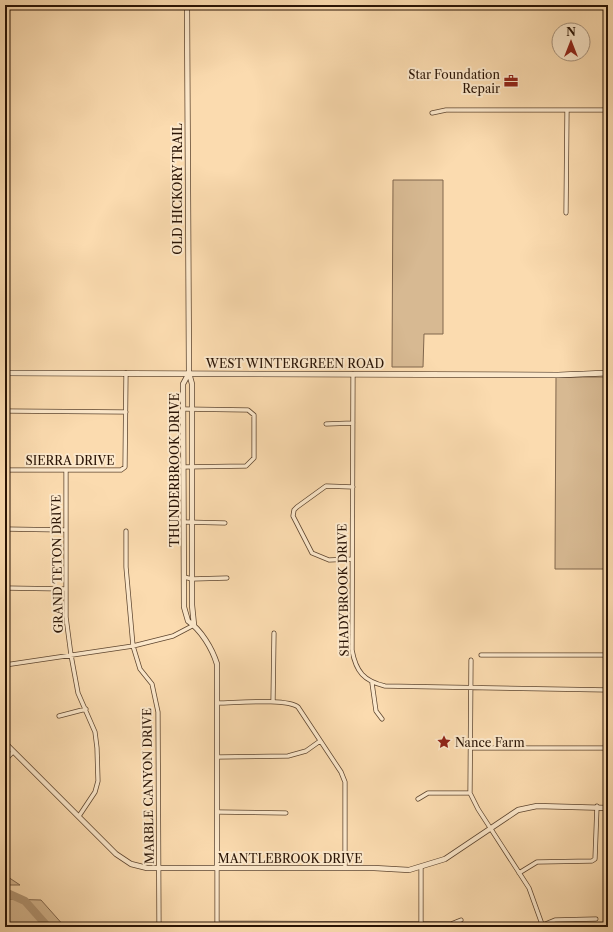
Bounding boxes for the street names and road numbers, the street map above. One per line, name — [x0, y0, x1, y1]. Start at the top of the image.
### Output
street label: OLD HICKORY TRAIL — [170, 123, 185, 255]
street label: WEST WINTERGREEN ROAD — [205, 356, 384, 371]
street label: THUNDERBROOK DRIVE — [167, 393, 182, 547]
street label: SIERRA DRIVE — [26, 453, 114, 468]
street label: GRAND TETON DRIVE — [48, 494, 66, 634]
street label: SHADYBROOK DRIVE — [334, 523, 352, 657]
street label: MARBLE CANYON DRIVE — [139, 708, 157, 864]
street label: MANTLEBROOK DRIVE — [218, 851, 362, 866]

